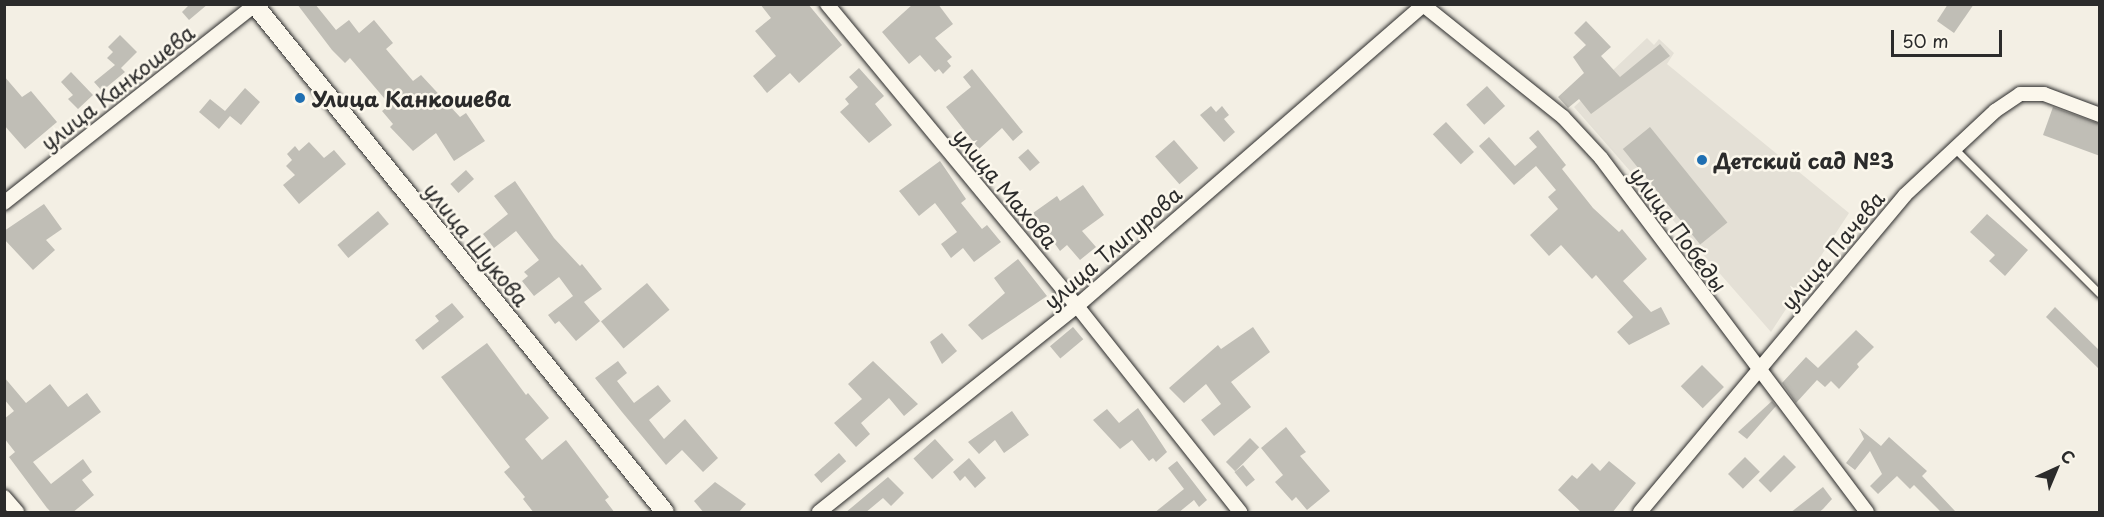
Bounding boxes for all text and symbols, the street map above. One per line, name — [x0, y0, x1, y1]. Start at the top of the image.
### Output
scale bar — [1894, 18, 2005, 56]
street label: улица Канкошева — [35, 19, 199, 155]
text: 50 m — [1902, 27, 1949, 54]
place label: Улица Канкошева — [312, 85, 511, 111]
marker: Улица Канкошева — [293, 91, 307, 105]
street label: улица Махова — [948, 122, 1064, 254]
place label: Детский сад №3 — [1714, 147, 1895, 173]
marker: Детский сад №3 — [1695, 153, 1709, 167]
street label: улица Победы — [1625, 161, 1733, 297]
street label: улица Шукова — [419, 177, 535, 311]
street label: улица Тлигурова — [1038, 180, 1186, 314]
street label: улица Пачева — [1775, 185, 1889, 315]
north arrow — [2026, 439, 2086, 499]
text: С — [2056, 443, 2081, 469]

